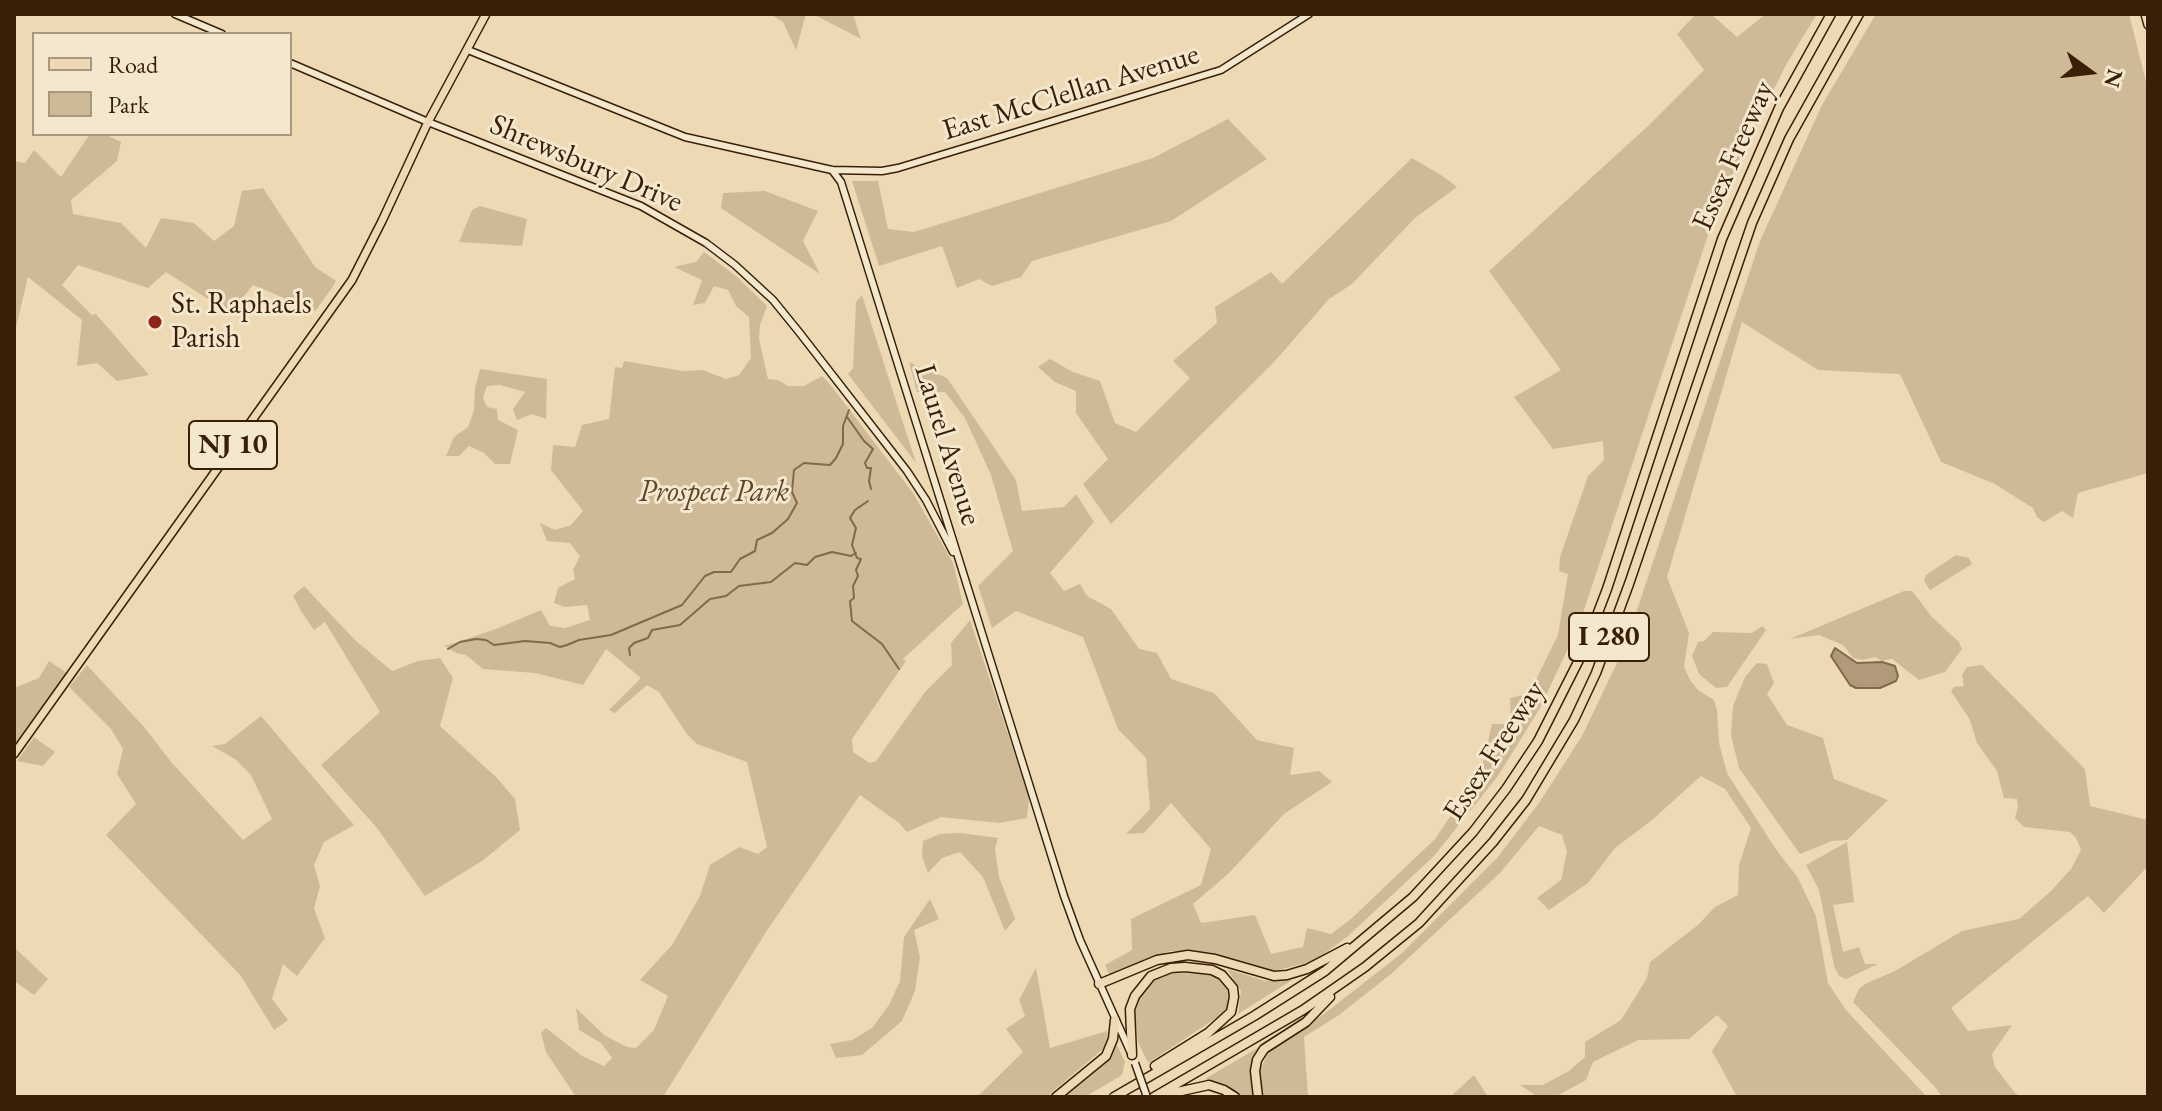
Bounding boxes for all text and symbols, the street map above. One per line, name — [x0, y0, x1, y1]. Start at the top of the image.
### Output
legend — [32, 32, 292, 136]
north arrow — [2050, 32, 2130, 112]
street label: East McClellan Avenue — [938, 37, 1204, 149]
text: Road — [108, 49, 158, 80]
text: N — [2097, 66, 2130, 91]
street label: Essex Freeway — [1685, 76, 1783, 236]
text: Park — [108, 89, 149, 120]
street label: Shrewsbury Drive — [484, 107, 688, 221]
place label: St. Raphaels Parish — [171, 287, 312, 358]
marker: St. Raphaels Parish — [146, 313, 164, 331]
street label: Laurel Avenue — [905, 360, 989, 530]
road number: NJ 10 — [189, 421, 277, 469]
park label: Prospect Park — [639, 475, 789, 511]
road number: I 280 — [1569, 613, 1649, 661]
street label: Essex Freeway — [1436, 674, 1554, 828]

